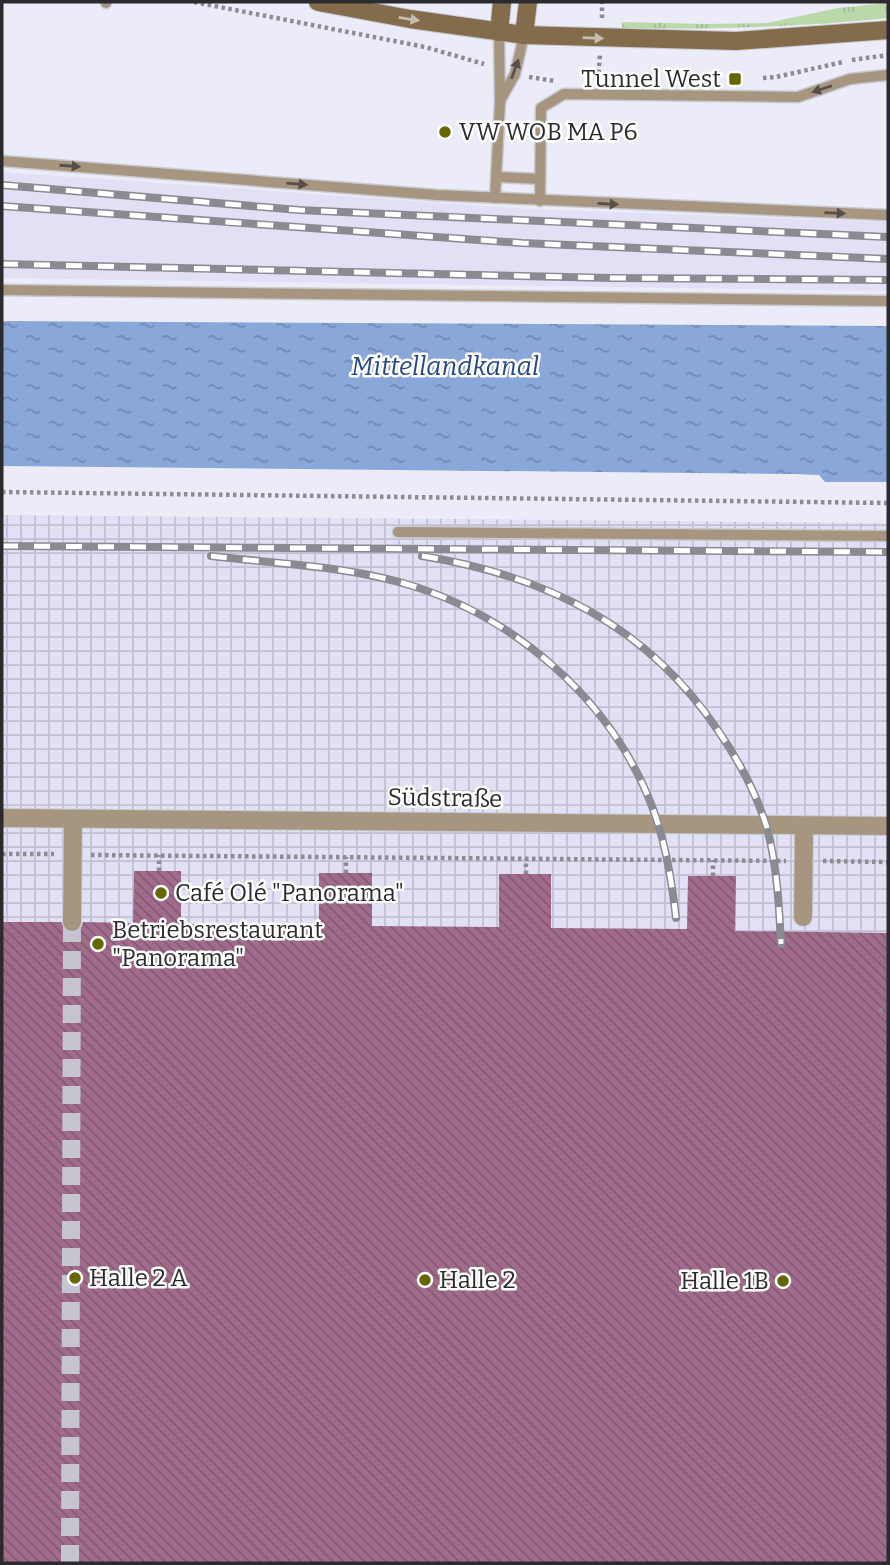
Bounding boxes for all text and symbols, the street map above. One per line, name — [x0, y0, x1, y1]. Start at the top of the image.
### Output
one-way arrow — [398, 14, 420, 25]
one-way arrow — [582, 32, 604, 43]
one-way arrow — [509, 59, 520, 80]
place label: Tunnel West — [581, 65, 721, 93]
marker: Tunnel West — [727, 71, 743, 87]
one-way arrow — [811, 84, 832, 95]
place label: VW WOB MA P6 — [459, 118, 638, 146]
marker: VW WOB MA P6 — [437, 124, 453, 140]
one-way arrow — [59, 161, 81, 172]
one-way arrow — [286, 179, 308, 190]
one-way arrow — [597, 198, 619, 209]
one-way arrow — [825, 208, 847, 219]
water label: Mittellandkanal — [351, 351, 539, 382]
street label: Südstraße — [387, 783, 503, 813]
place label: Café Olé "Panorama" — [175, 879, 404, 907]
marker: Café Olé "Panorama" — [153, 885, 169, 901]
place label: Betriebsrestaurant "Panorama" — [112, 916, 323, 972]
marker: Betriebsrestaurant "Panorama" — [90, 936, 106, 952]
place label: Halle 2 A — [89, 1264, 187, 1292]
place label: Halle 2 — [439, 1266, 516, 1294]
place label: Halle 1B — [680, 1267, 769, 1295]
marker: Halle 2 A — [67, 1270, 83, 1286]
marker: Halle 2 — [417, 1272, 433, 1288]
marker: Halle 1B — [775, 1273, 791, 1289]

